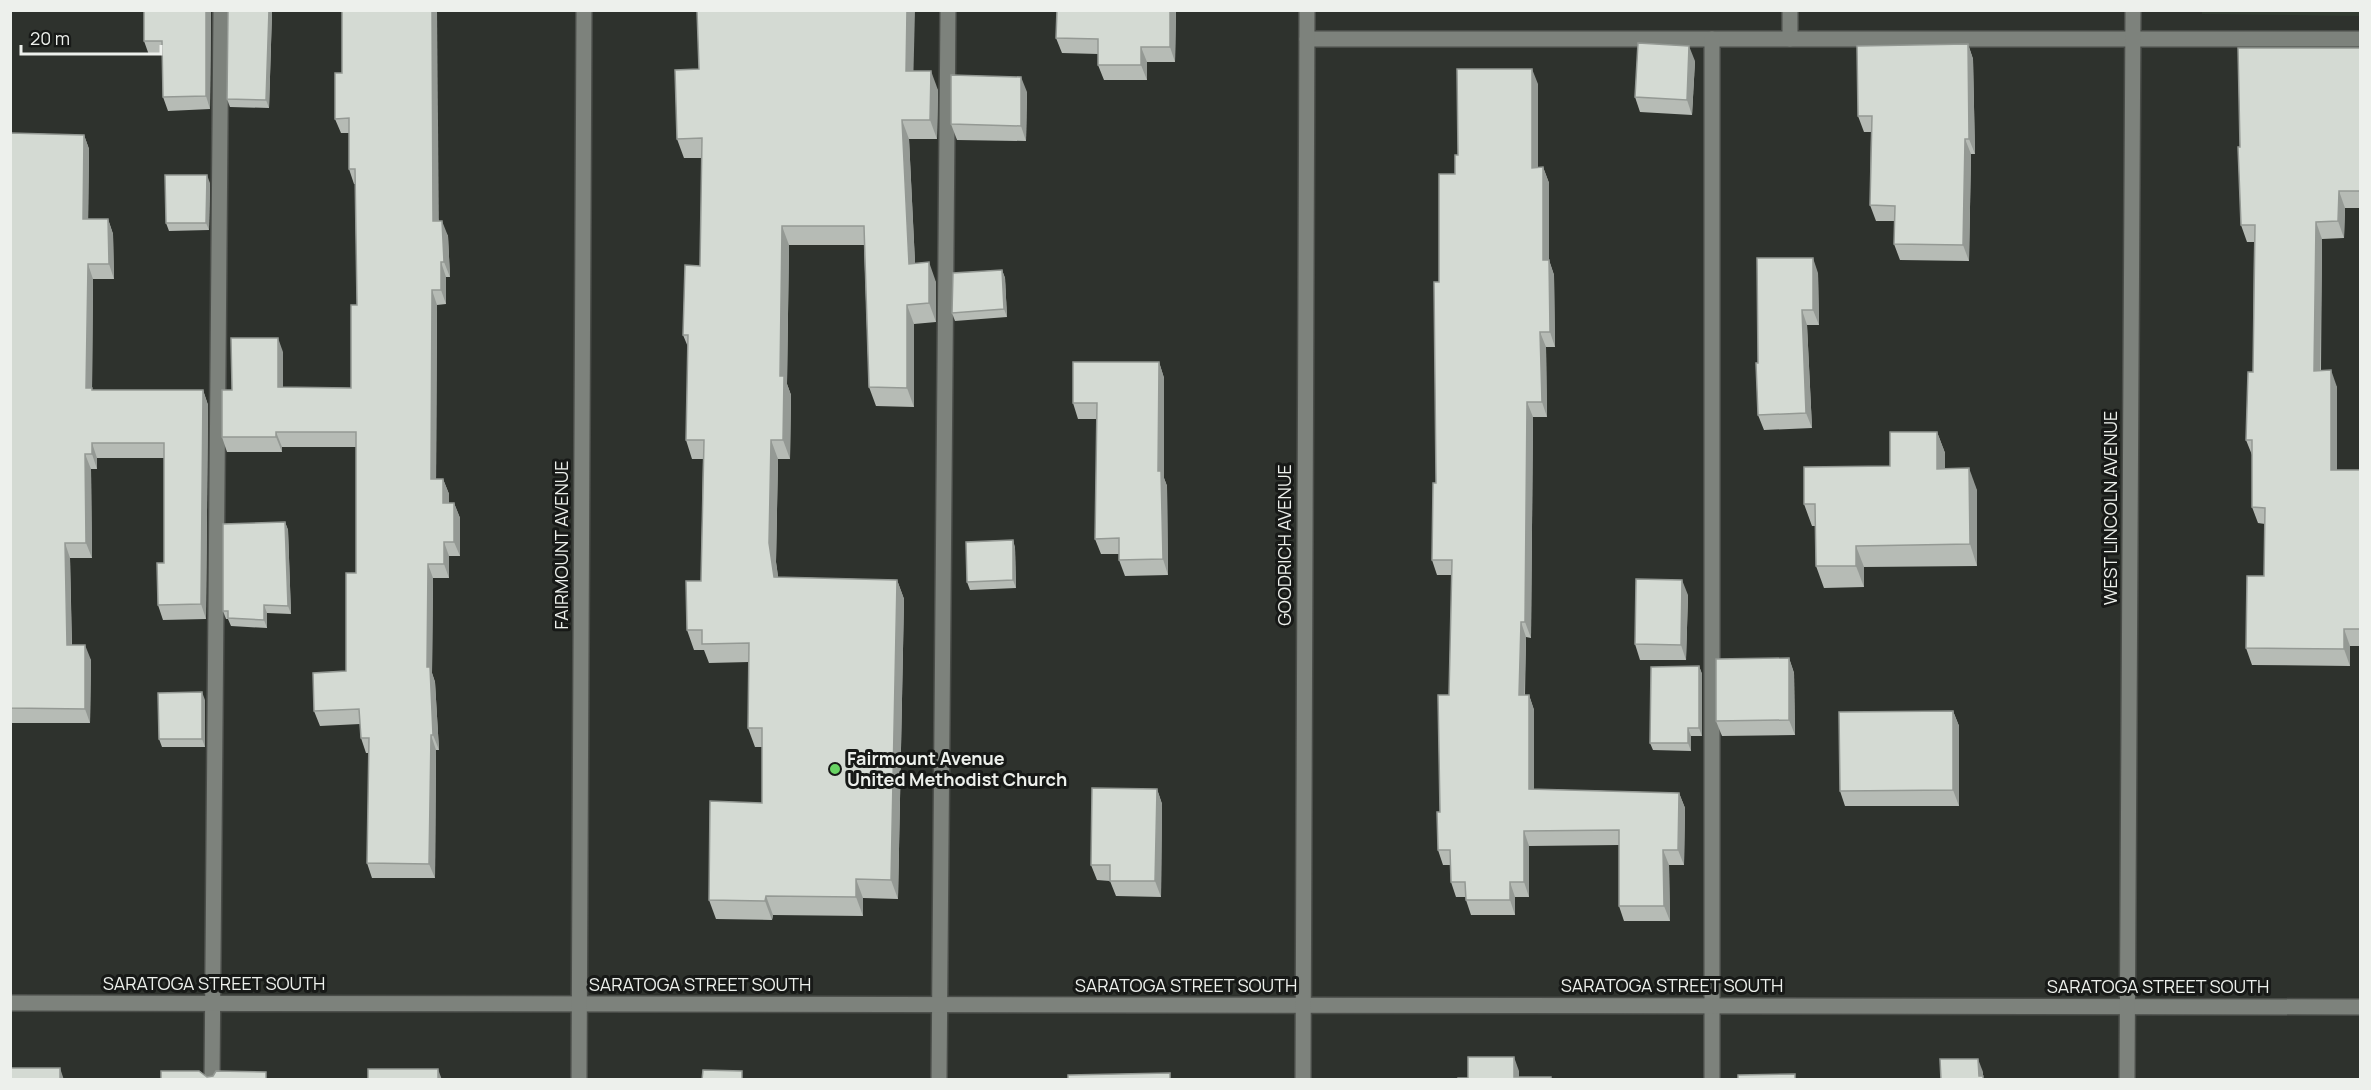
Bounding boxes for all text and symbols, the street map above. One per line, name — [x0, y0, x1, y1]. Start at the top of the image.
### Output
scale bar — [21, 18, 160, 56]
text: 20 m — [30, 26, 70, 50]
street label: WEST LINCOLN AVENUE — [2098, 411, 2122, 605]
street label: FAIRMOUNT AVENUE — [549, 460, 573, 630]
street label: GOODRICH AVENUE — [1272, 464, 1296, 626]
place label: Fairmount Avenue United Methodist Church — [847, 746, 1067, 791]
marker: Fairmount Avenue United Methodist Church — [828, 762, 842, 776]
street label: SARATOGA STREET SOUTH — [103, 971, 325, 995]
street label: SARATOGA STREET SOUTH — [589, 972, 811, 996]
street label: SARATOGA STREET SOUTH — [1075, 973, 1297, 997]
street label: SARATOGA STREET SOUTH — [1561, 973, 1783, 997]
street label: SARATOGA STREET SOUTH — [2047, 974, 2269, 998]

